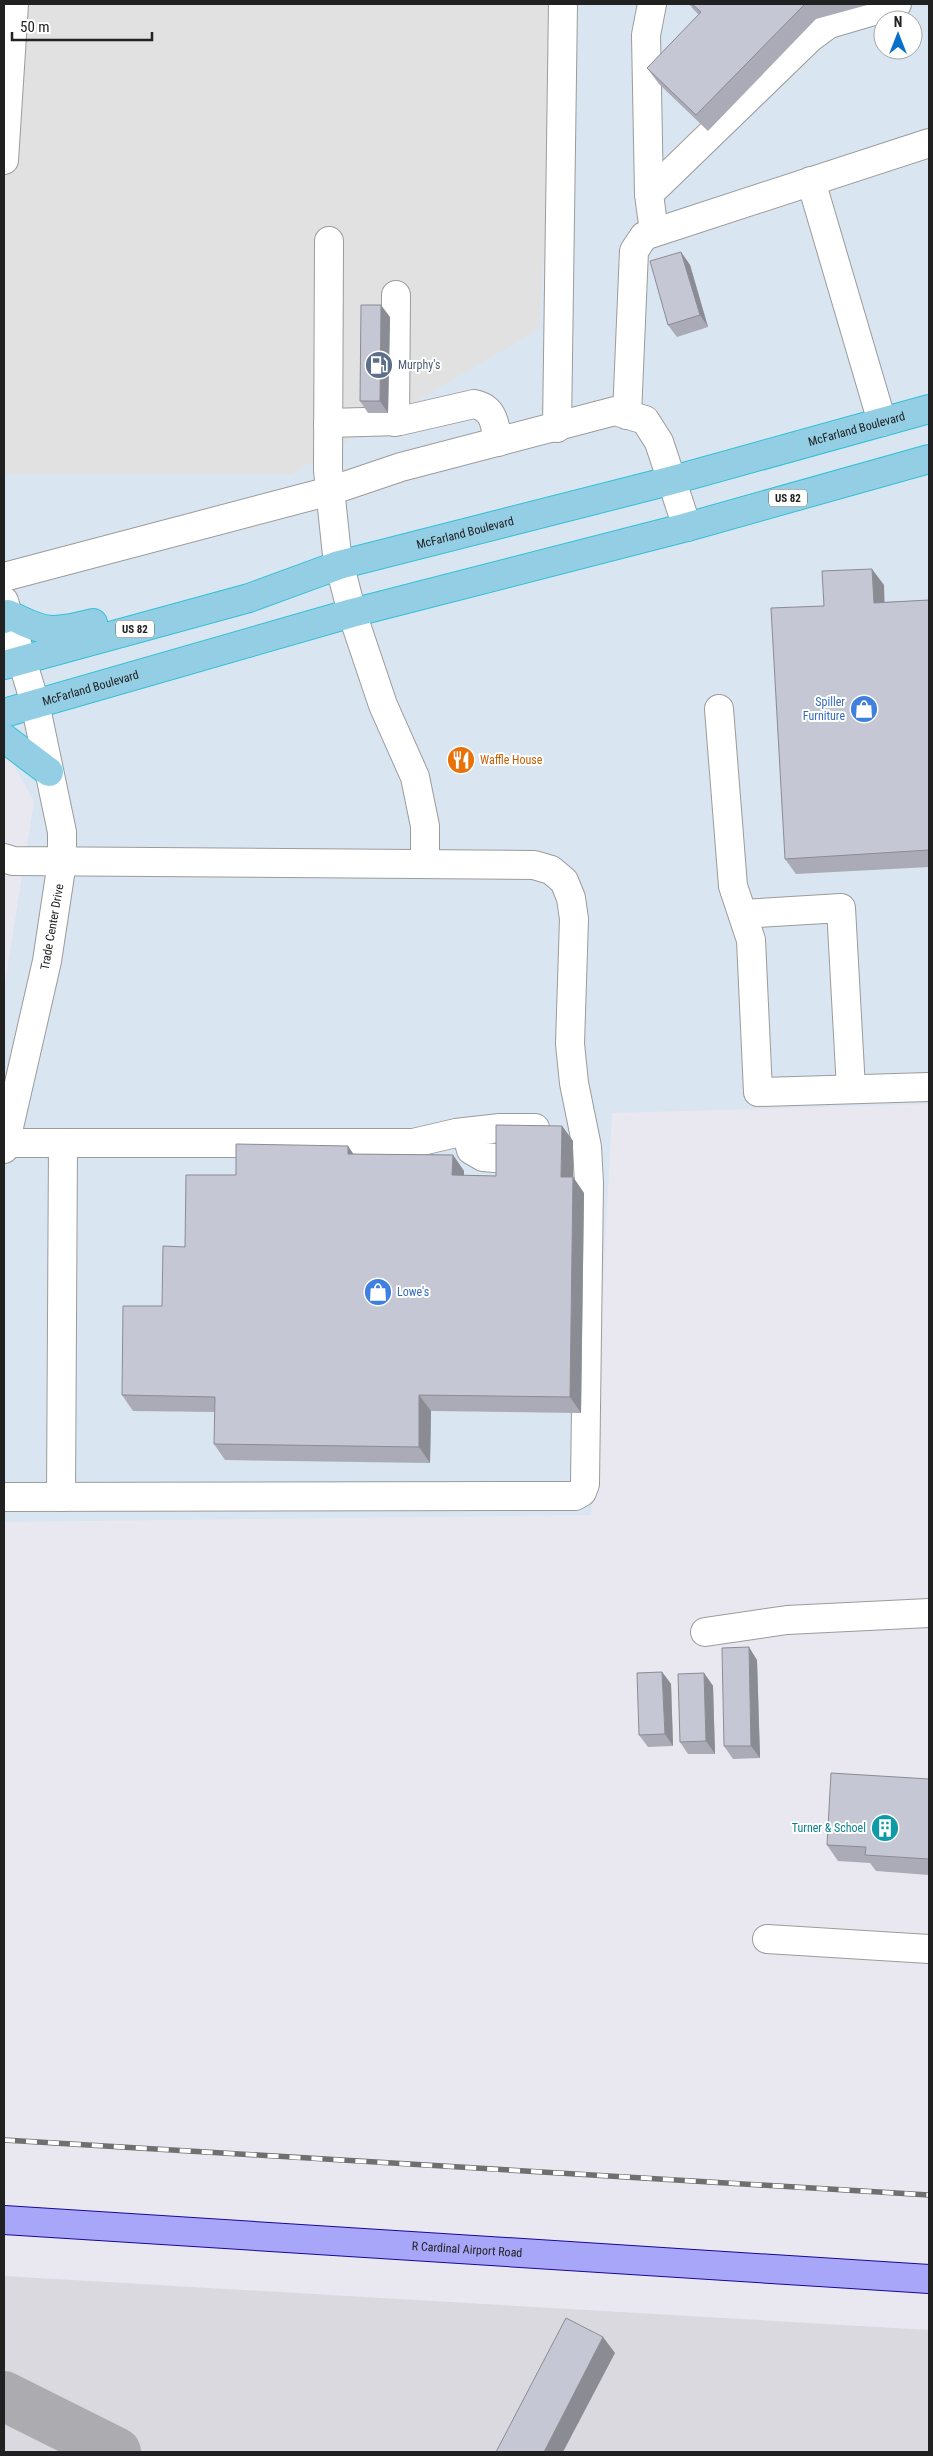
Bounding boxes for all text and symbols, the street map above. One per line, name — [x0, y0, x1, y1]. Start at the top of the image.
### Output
scale bar — [12, 10, 152, 42]
north arrow — [873, 10, 923, 60]
text: N — [894, 14, 902, 30]
text: 50 m — [20, 18, 50, 36]
fuel station icon: Murphy's — [364, 350, 394, 380]
place label: Murphy's — [398, 358, 440, 372]
street label: McFarland Boulevard — [807, 409, 907, 449]
road number: US 82 — [769, 489, 807, 506]
street label: McFarland Boulevard — [415, 514, 515, 552]
road number: US 82 — [116, 620, 154, 638]
street label: McFarland Boulevard — [41, 668, 140, 709]
shop icon: Spiller Furniture — [849, 694, 879, 724]
place label: Spiller Furniture — [803, 695, 845, 723]
restaurant icon: Waffle House — [446, 745, 476, 775]
place label: Waffle House — [480, 753, 543, 767]
street label: Trade Center Drive — [38, 883, 67, 971]
shop icon: Lowe's — [363, 1277, 393, 1307]
place label: Lowe's — [397, 1285, 429, 1299]
building icon: Turner & Schoel — [870, 1813, 900, 1843]
place label: Turner & Schoel — [792, 1821, 866, 1835]
street label: R Cardinal Airport Road — [411, 2239, 523, 2260]

